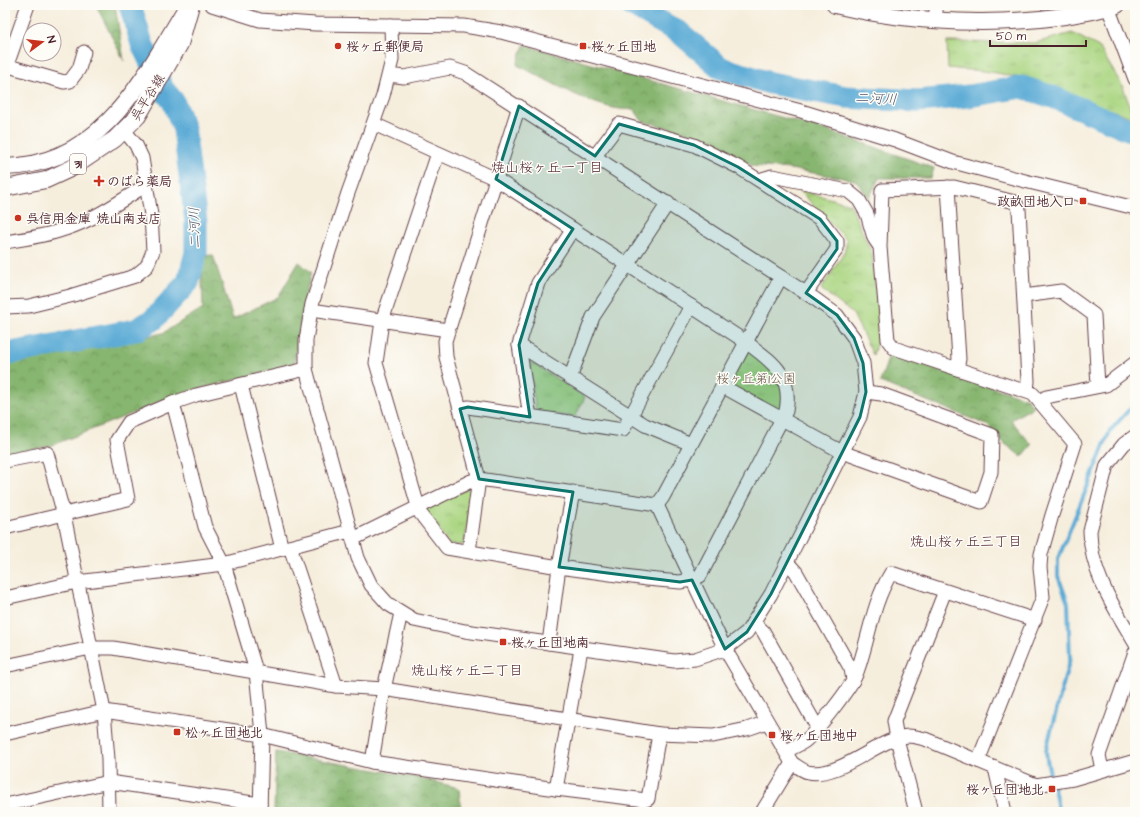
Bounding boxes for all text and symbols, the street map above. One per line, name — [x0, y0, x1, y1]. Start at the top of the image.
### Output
north arrow — [22, 22, 62, 62]
scale bar — [990, 22, 1086, 48]
text: 50 m — [996, 28, 1027, 45]
text: N — [43, 34, 59, 45]
place label: 桜ヶ丘郵便局 — [346, 38, 424, 56]
place label: 桜ヶ丘団地 — [591, 38, 656, 56]
marker: 桜ヶ丘郵便局 — [333, 41, 343, 51]
marker: 桜ヶ丘団地 — [578, 41, 588, 51]
street label: 呉平谷線 — [126, 70, 170, 124]
water label: 二河川 — [854, 88, 897, 110]
road number: 31 — [70, 154, 86, 174]
district label: 焼山桜ヶ丘一丁目 — [491, 158, 603, 178]
place label: のばら薬局 — [107, 173, 172, 191]
marker: のばら薬局 — [94, 176, 104, 186]
place label: 政畝団地入口 — [997, 193, 1075, 211]
marker: 政畝団地入口 — [1078, 196, 1088, 206]
water label: 二河川 — [184, 207, 206, 249]
place label: 呉信用金庫 焼山南支店 — [26, 210, 161, 228]
marker: 呉信用金庫 焼山南支店 — [13, 213, 23, 223]
park label: 桜ヶ丘第1公園 — [716, 370, 796, 388]
district label: 焼山桜ヶ丘三丁目 — [910, 532, 1022, 552]
place label: 桜ヶ丘団地南 — [511, 634, 589, 652]
marker: 桜ヶ丘団地南 — [498, 637, 508, 647]
district label: 焼山桜ヶ丘二丁目 — [411, 661, 523, 681]
place label: 松ヶ丘団地北 — [185, 724, 263, 742]
marker: 松ヶ丘団地北 — [172, 727, 182, 737]
place label: 桜ヶ丘団地中 — [780, 727, 858, 745]
marker: 桜ヶ丘団地中 — [767, 730, 777, 740]
place label: 桜ヶ丘団地北 — [966, 781, 1044, 799]
marker: 桜ヶ丘団地北 — [1047, 784, 1057, 794]

